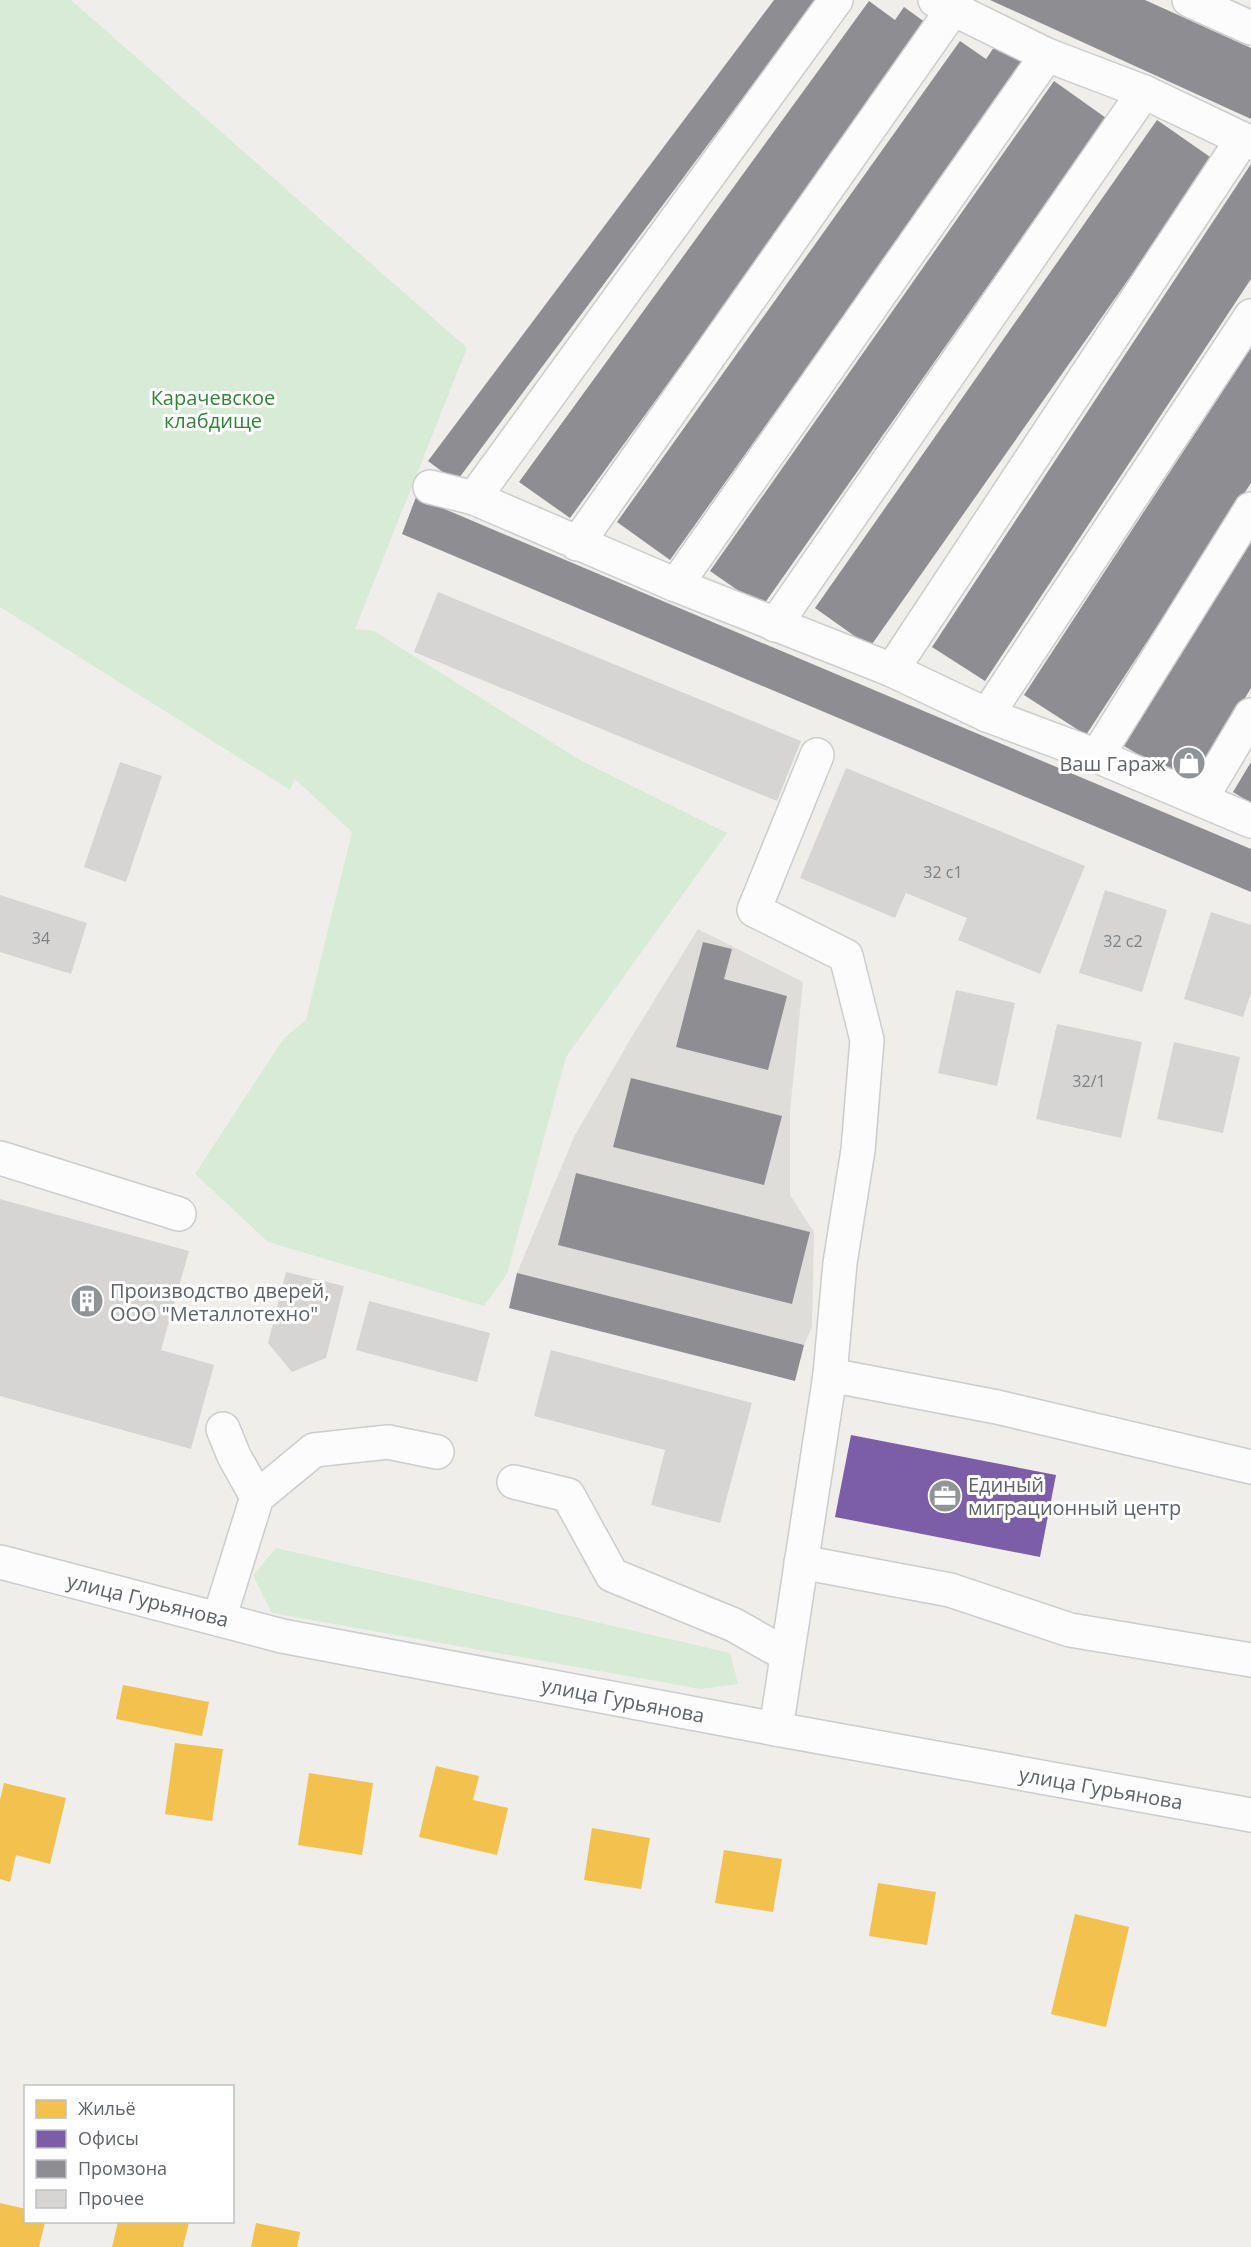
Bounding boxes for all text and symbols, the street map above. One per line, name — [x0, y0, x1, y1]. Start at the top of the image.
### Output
park label: Карачевское клабдище — [151, 384, 275, 434]
shop icon: Ваш Гараж — [1171, 745, 1207, 781]
place label: Ваш Гараж — [1059, 750, 1166, 777]
house number: 32 с1 — [923, 861, 963, 883]
house number: 34 — [32, 927, 50, 949]
house number: 32 с2 — [1103, 930, 1143, 952]
house number: 32/1 — [1072, 1070, 1106, 1092]
place label: Производство дверей, ООО "Металлотехно" — [110, 1277, 330, 1327]
building icon: Производство дверей, ООО "Металлотехно" — [69, 1283, 105, 1319]
place label: Единый миграционный центр — [968, 1471, 1181, 1521]
office icon: Единый миграционный центр — [927, 1478, 963, 1514]
street label: улица Гурьянова — [64, 1567, 232, 1633]
street label: улица Гурьянова — [539, 1671, 707, 1729]
street label: улица Гурьянова — [1017, 1760, 1185, 1816]
legend — [24, 2085, 234, 2223]
text: Жильё — [78, 2096, 136, 2120]
text: Офисы — [78, 2126, 139, 2150]
text: Промзона — [78, 2156, 167, 2180]
text: Прочее — [78, 2186, 144, 2210]

